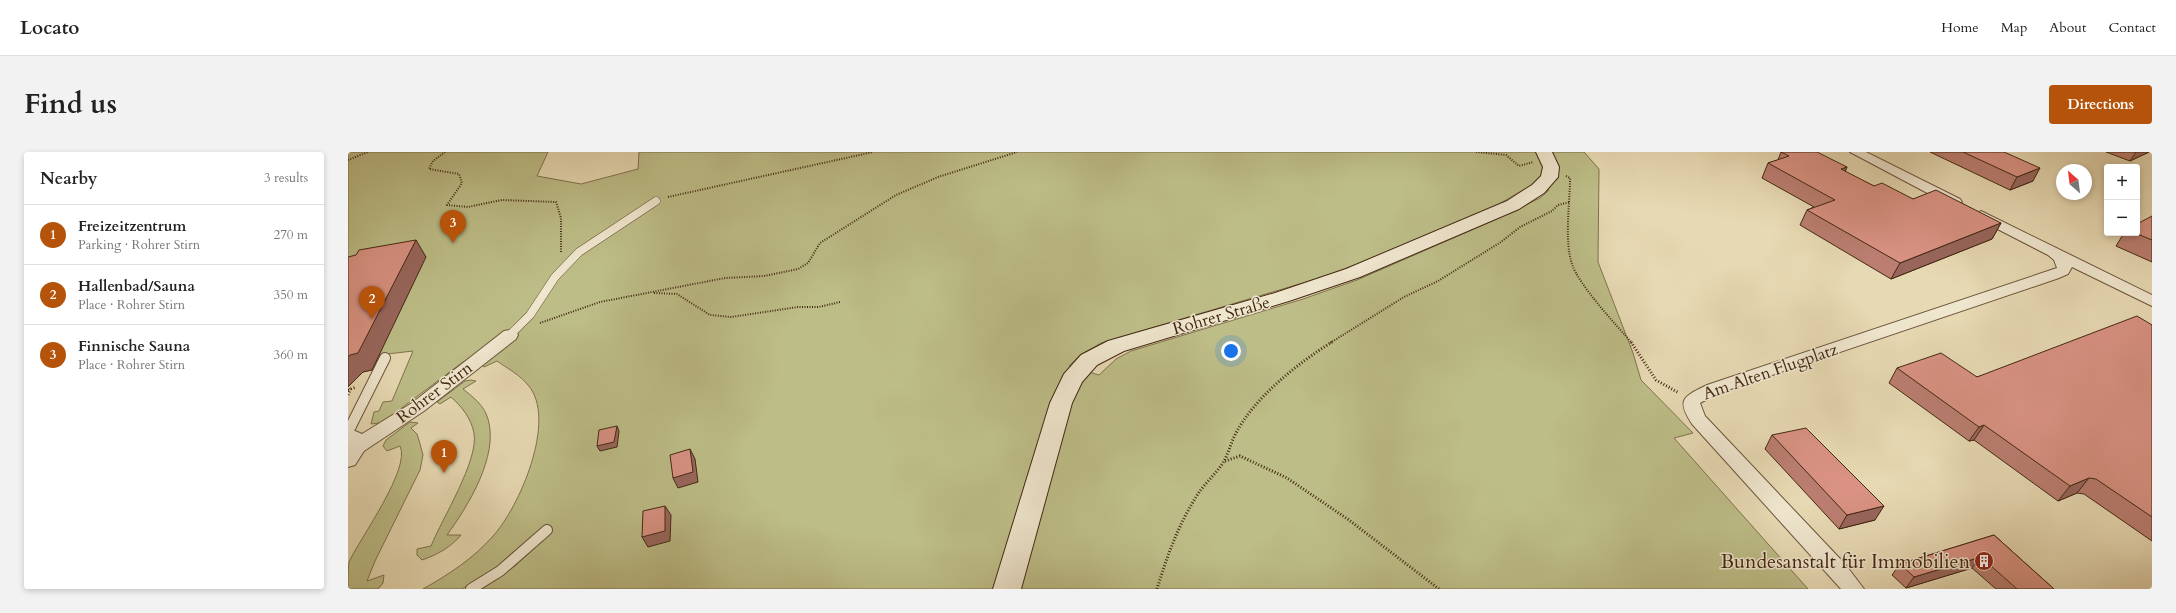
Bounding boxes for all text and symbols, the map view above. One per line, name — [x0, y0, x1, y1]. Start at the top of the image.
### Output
text: Locato — [20, 15, 79, 41]
text: Home — [1941, 18, 1979, 37]
text: Map — [2001, 18, 2027, 37]
text: About — [2049, 18, 2086, 37]
text: Contact — [2108, 18, 2156, 37]
text: Find us — [24, 85, 117, 123]
button: Directions — [2049, 85, 2152, 124]
north arrow — [2056, 164, 2092, 200]
map controls — [2104, 164, 2140, 236]
button: + — [2104, 164, 2140, 200]
text: Nearby — [40, 167, 97, 190]
text: 3 results — [264, 169, 308, 187]
button: − — [2104, 200, 2140, 236]
pin: 3 — [440, 210, 466, 243]
text: Freizeitzentrum — [78, 216, 186, 236]
text: 1 — [50, 226, 56, 244]
text: 270 m — [274, 226, 308, 244]
text: Parking · Rohrer Stirn — [78, 236, 200, 254]
text: Hallenbad/Sauna — [78, 276, 195, 296]
text: 2 — [50, 286, 56, 304]
text: 350 m — [274, 286, 308, 304]
pin: 2 — [359, 286, 385, 319]
street label: Rohrer Straße — [1170, 291, 1272, 340]
text: Place · Rohrer Stirn — [78, 296, 185, 314]
text: Finnische Sauna — [78, 336, 190, 356]
street label: Am Alten Flugplatz — [1700, 337, 1841, 405]
your location — [1221, 341, 1241, 361]
text: 3 — [50, 346, 56, 364]
text: 360 m — [274, 346, 308, 364]
text: Place · Rohrer Stirn — [78, 356, 185, 374]
street label: Rohrer Stirn — [392, 356, 477, 429]
pin: 1 — [431, 440, 457, 473]
place label: Bundesanstalt für Immobilien — [1721, 548, 1971, 575]
building icon: Bundesanstalt für Immobilien — [1973, 550, 1995, 572]

